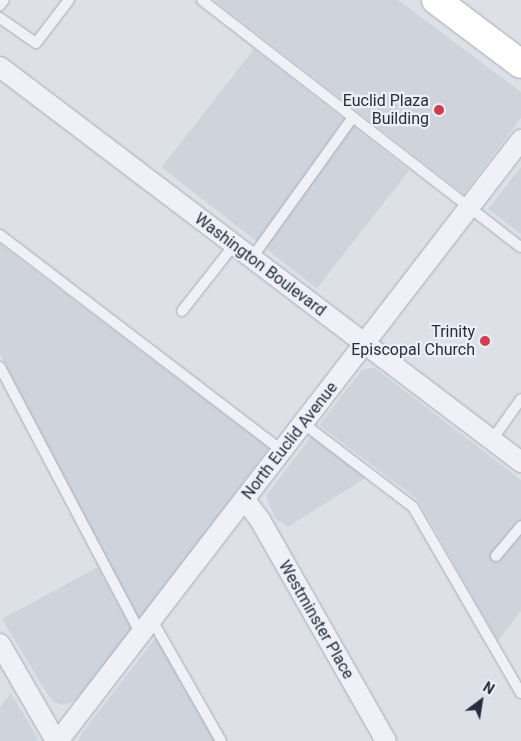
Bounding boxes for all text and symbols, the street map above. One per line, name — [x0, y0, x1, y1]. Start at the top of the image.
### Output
place label: Euclid Plaza Building — [343, 91, 429, 129]
marker: Euclid Plaza Building — [433, 104, 445, 116]
street label: Washington Boulevard — [191, 209, 329, 321]
place label: Trinity Episcopal Church — [351, 322, 475, 360]
marker: Trinity Episcopal Church — [479, 335, 491, 347]
street label: North Euclid Avenue — [238, 379, 342, 503]
street label: Westminster Place — [274, 557, 358, 683]
north arrow — [456, 676, 506, 726]
text: N — [480, 679, 497, 698]

